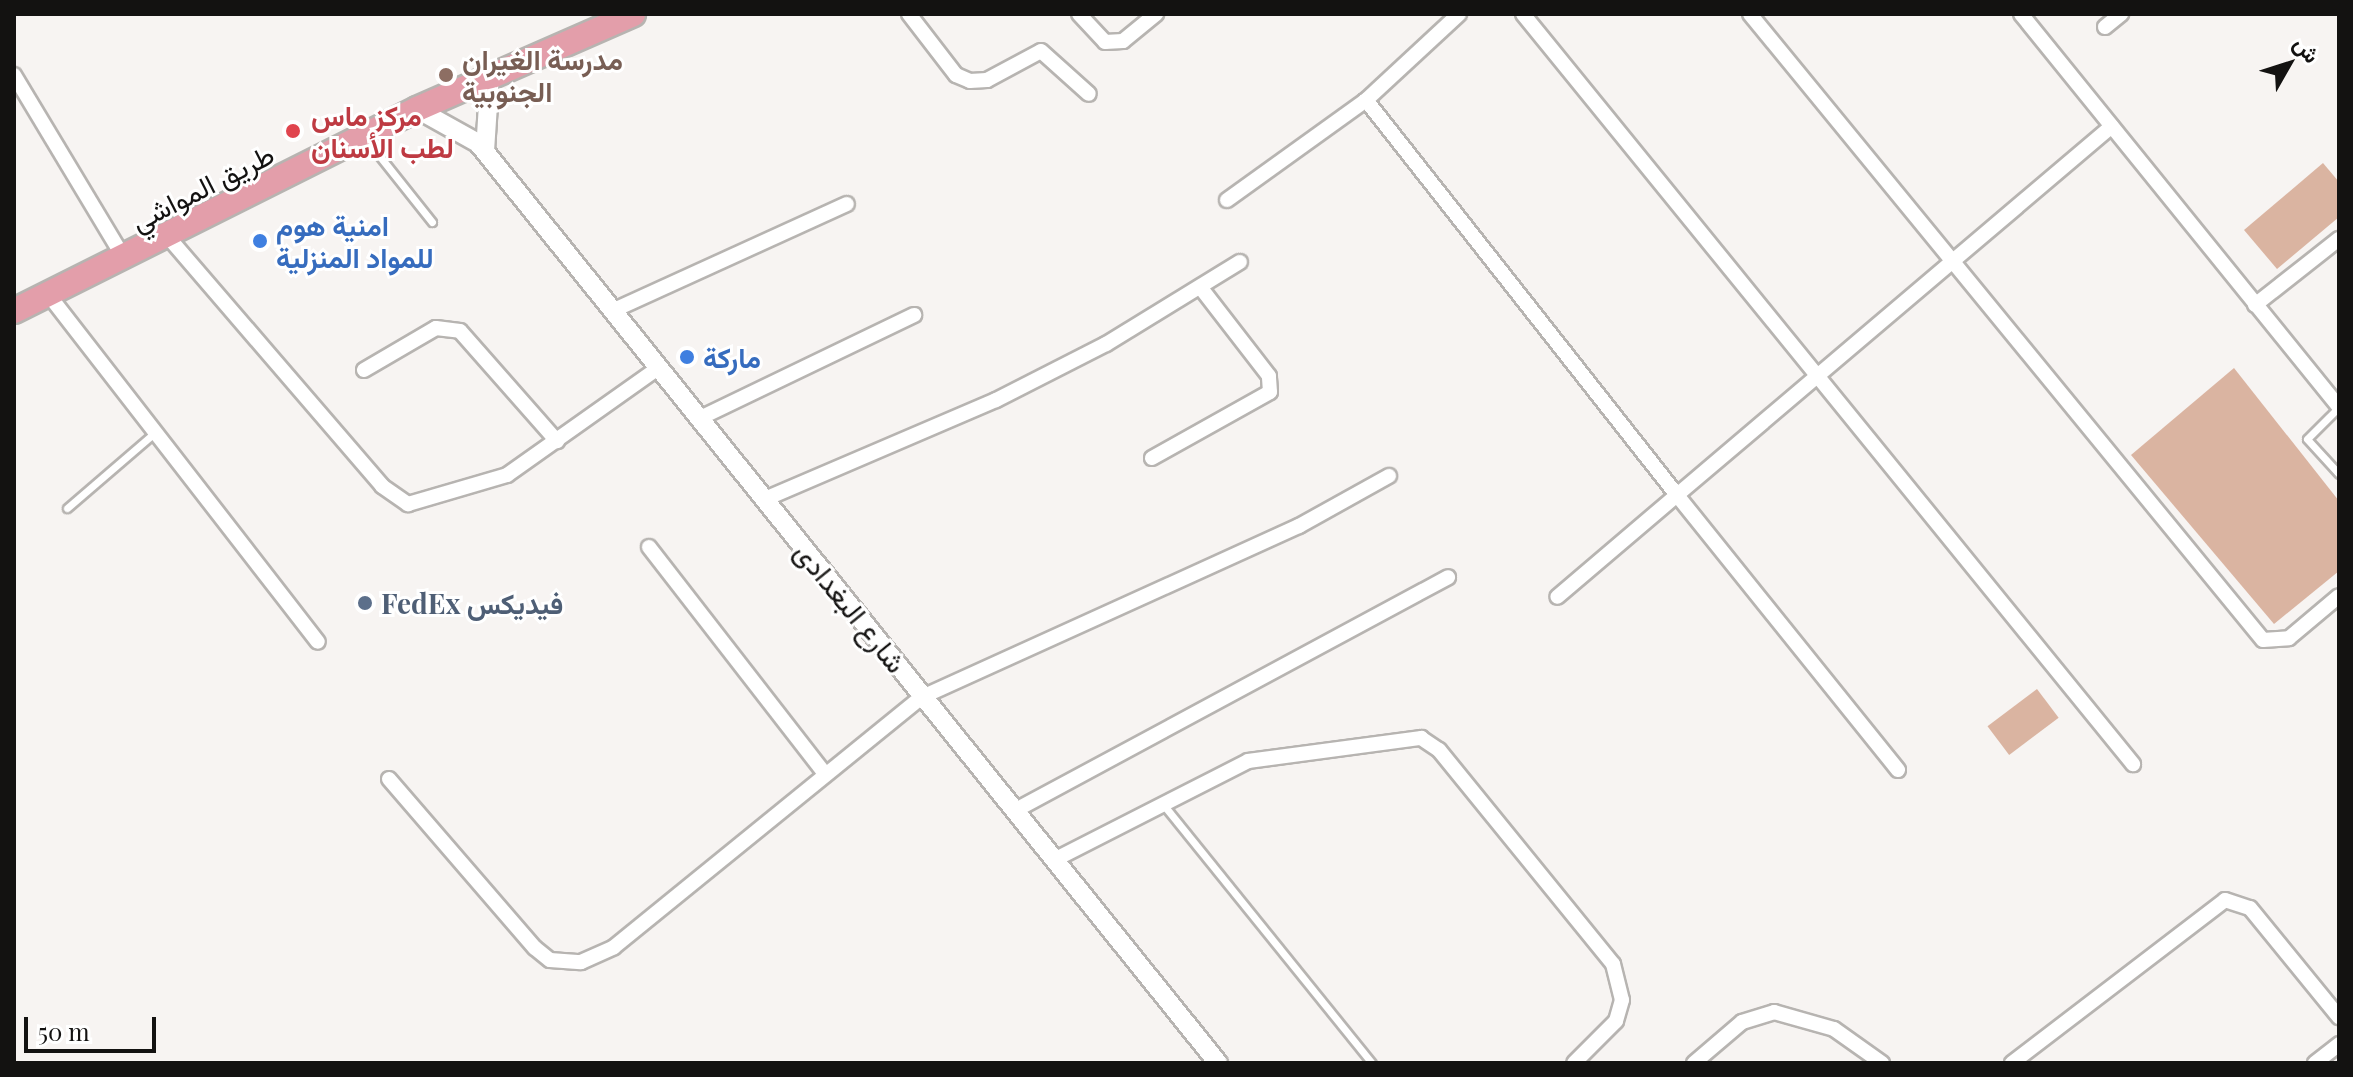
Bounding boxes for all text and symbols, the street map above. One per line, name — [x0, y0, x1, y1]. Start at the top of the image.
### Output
north arrow — [2249, 24, 2329, 104]
text: ش — [2288, 29, 2328, 69]
place label: مدرسة الغيران الجنوبية — [462, 42, 623, 108]
marker: مدرسة الغيران الجنوبية — [437, 66, 455, 84]
place label: مركز ماس لطب الأسنان — [311, 98, 454, 164]
marker: مركز ماس لطب الأسنان — [282, 120, 304, 142]
street label: طريق المواشي — [125, 137, 279, 237]
place label: امنية هوم للمواد المنزلية — [276, 208, 434, 274]
marker: امنية هوم للمواد المنزلية — [251, 232, 269, 250]
place label: ماركة — [703, 340, 761, 374]
marker: ماركة — [678, 348, 696, 366]
street label: شارع البغدادى — [788, 535, 914, 679]
place label: FedEx فيديكس — [381, 586, 564, 620]
marker: FedEx فيديكس — [356, 594, 374, 612]
scale bar — [28, 1001, 160, 1051]
text: 50 m — [38, 1015, 90, 1047]

